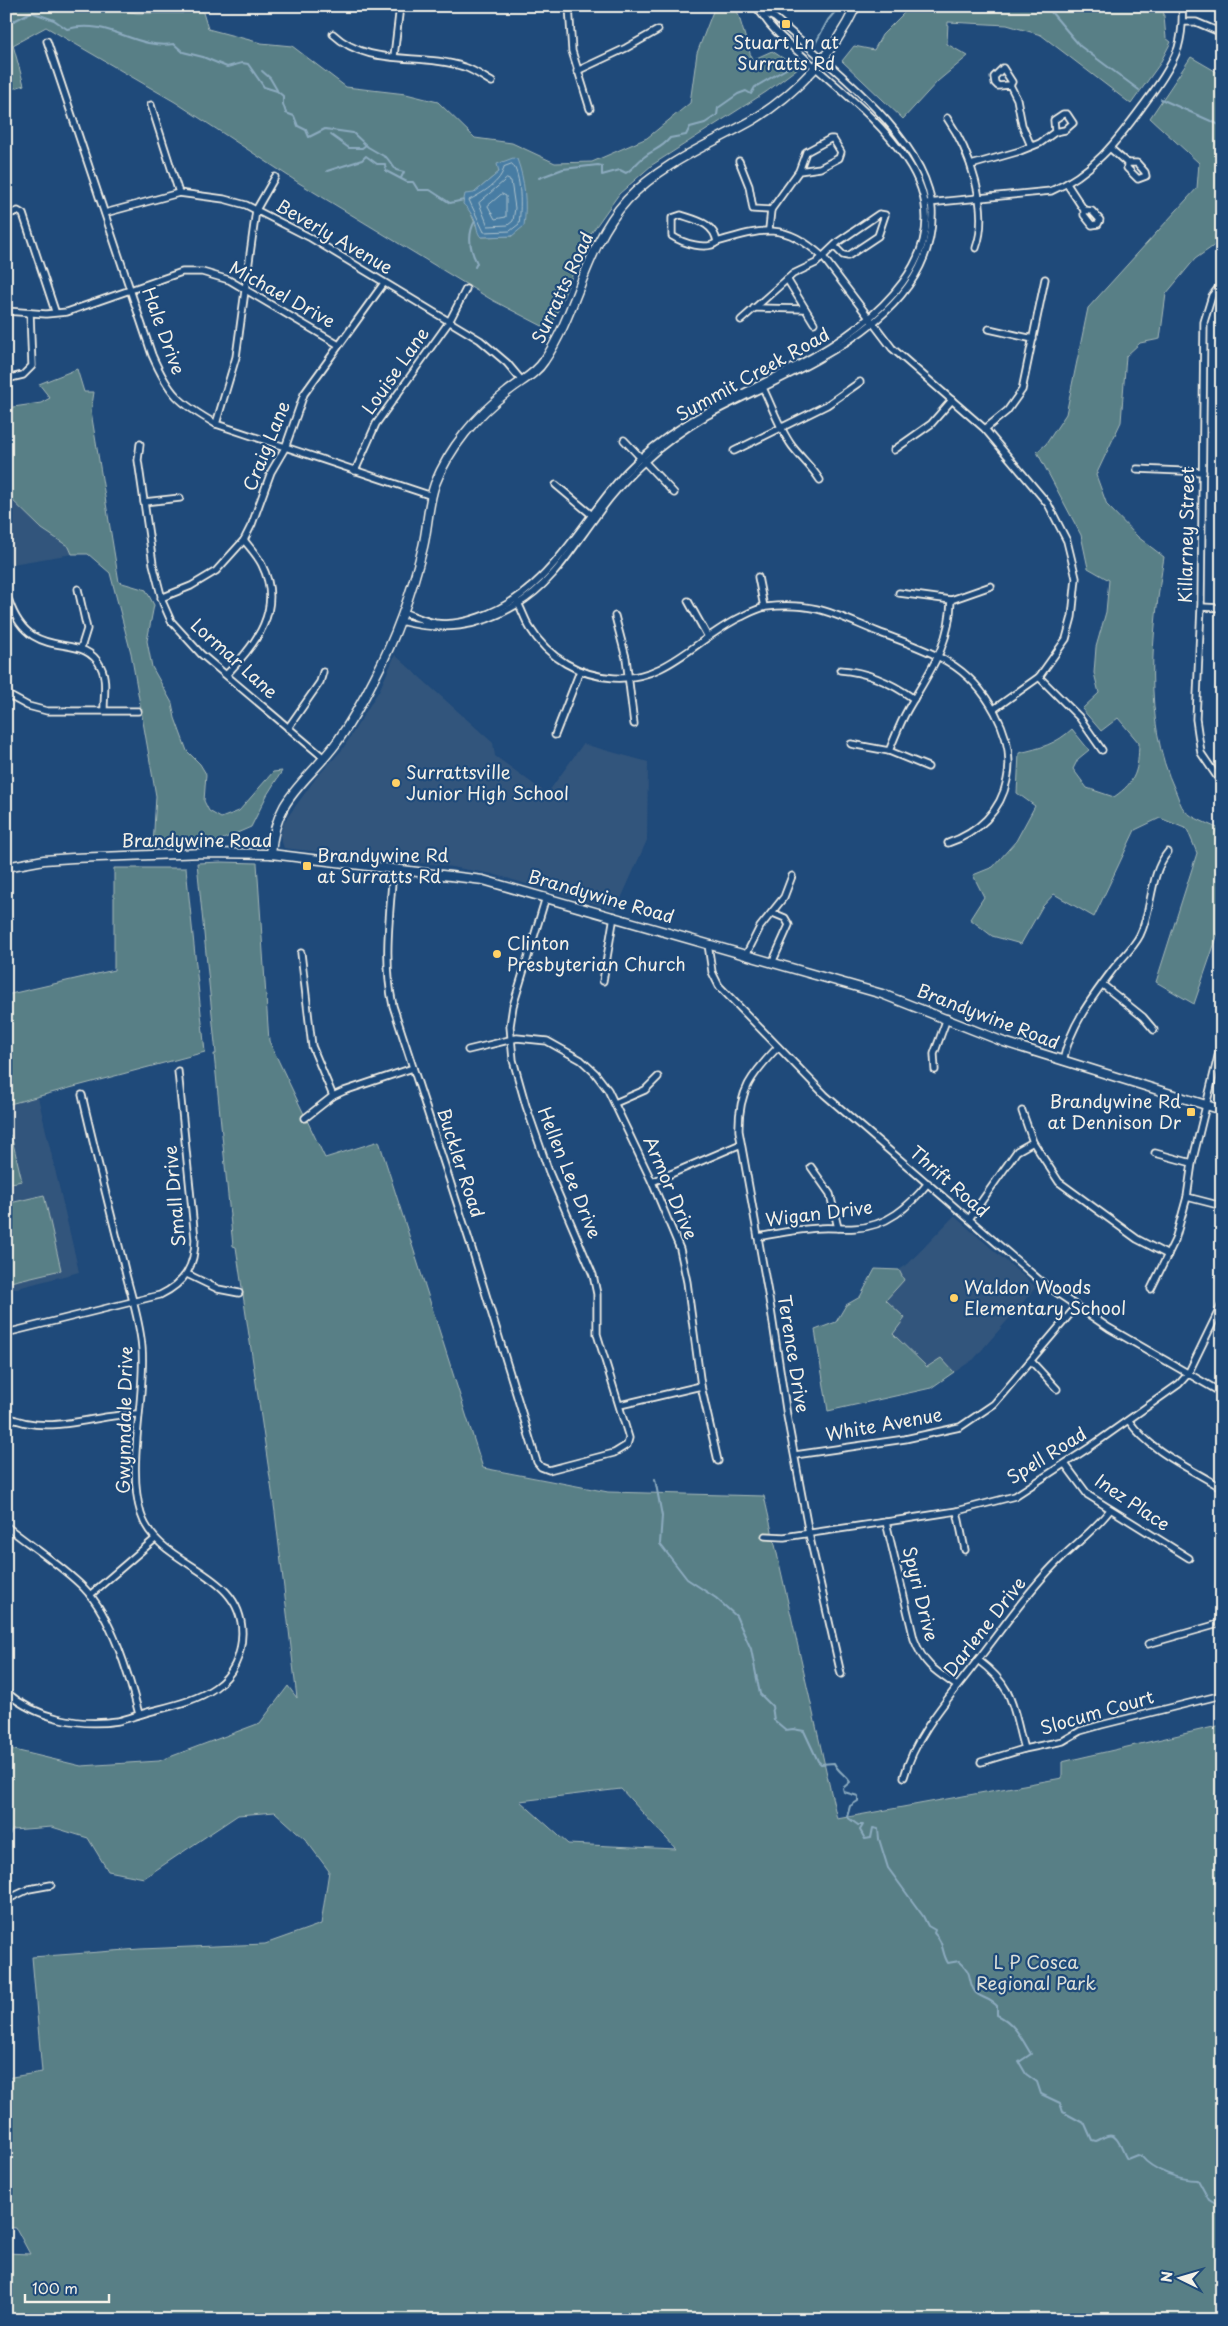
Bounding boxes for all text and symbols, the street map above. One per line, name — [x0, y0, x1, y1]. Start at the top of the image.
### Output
marker: Stuart Ln at Surratts Rd — [780, 18, 792, 30]
place label: Stuart Ln at Surratts Rd — [733, 28, 839, 76]
street label: Beverly Avenue — [271, 191, 398, 280]
street label: Surratts Road — [524, 227, 599, 348]
street label: Michael Drive — [225, 253, 341, 334]
street label: Hale Drive — [136, 283, 193, 378]
street label: Summit Creek Road — [670, 320, 834, 427]
street label: Louise Lane — [355, 321, 435, 419]
street label: Craig Lane — [235, 396, 296, 495]
street label: Killarney Street — [1171, 466, 1200, 604]
street label: Lormar Lane — [185, 611, 285, 704]
place label: Surrattsville Junior High School — [406, 758, 569, 806]
marker: Surrattsville Junior High School — [390, 777, 402, 789]
street label: Brandywine Road — [122, 826, 272, 853]
place label: Brandywine Rd at Surratts Rd — [317, 841, 448, 889]
marker: Brandywine Rd at Surratts Rd — [301, 860, 313, 872]
street label: Brandywine Road — [525, 862, 678, 929]
place label: Clinton Presbyterian Church — [507, 929, 686, 977]
marker: Clinton Presbyterian Church — [491, 948, 503, 960]
street label: Brandywine Road — [913, 976, 1064, 1055]
place label: Brandywine Rd at Dennison Dr — [1047, 1087, 1182, 1135]
street label: Hellen Lee Drive — [532, 1102, 609, 1243]
street label: Buckler Road — [431, 1104, 492, 1221]
marker: Brandywine Rd at Dennison Dr — [1185, 1106, 1197, 1118]
street label: Armor Drive — [637, 1131, 705, 1243]
street label: Thrift Road — [904, 1139, 996, 1223]
street label: Small Drive — [156, 1145, 191, 1248]
street label: Wigan Drive — [764, 1193, 874, 1232]
place label: Waldon Woods Elementary School — [964, 1273, 1126, 1321]
marker: Waldon Woods Elementary School — [948, 1292, 960, 1304]
street label: Terence Drive — [772, 1293, 817, 1415]
street label: Gwynndale Drive — [109, 1346, 138, 1494]
street label: White Avenue — [823, 1400, 944, 1447]
street label: Spell Road — [1001, 1420, 1091, 1490]
street label: Inez Place — [1090, 1467, 1176, 1537]
street label: Spyri Drive — [897, 1543, 946, 1644]
street label: Darlene Drive — [936, 1570, 1031, 1682]
street label: Slocum Court — [1036, 1682, 1157, 1741]
park label: L P Cosca Regional Park — [976, 1948, 1096, 1996]
north arrow — [1156, 2254, 1206, 2304]
text: N — [1156, 2270, 1177, 2283]
scale bar — [25, 2271, 109, 2303]
text: 100 m — [32, 2276, 78, 2299]

